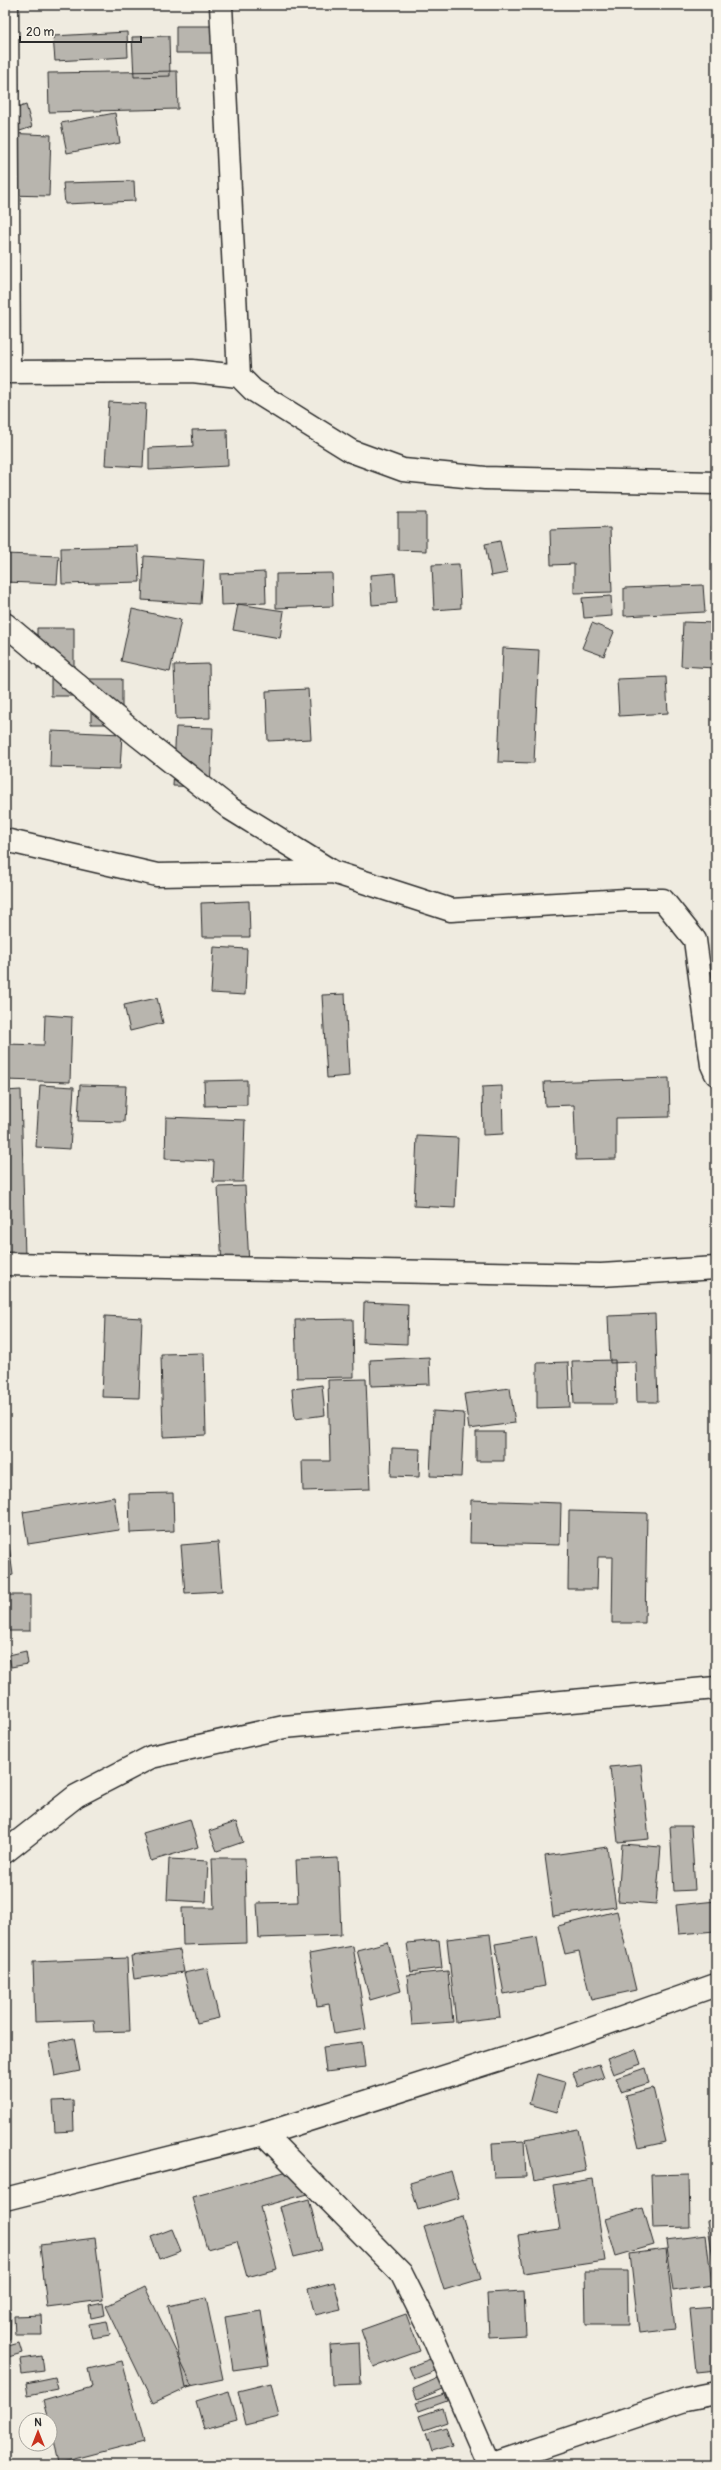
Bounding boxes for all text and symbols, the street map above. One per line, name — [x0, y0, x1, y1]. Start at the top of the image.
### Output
scale bar — [20, 18, 141, 44]
text: 20 m — [26, 25, 55, 40]
north arrow — [18, 2412, 58, 2452]
text: N — [34, 2416, 42, 2429]

